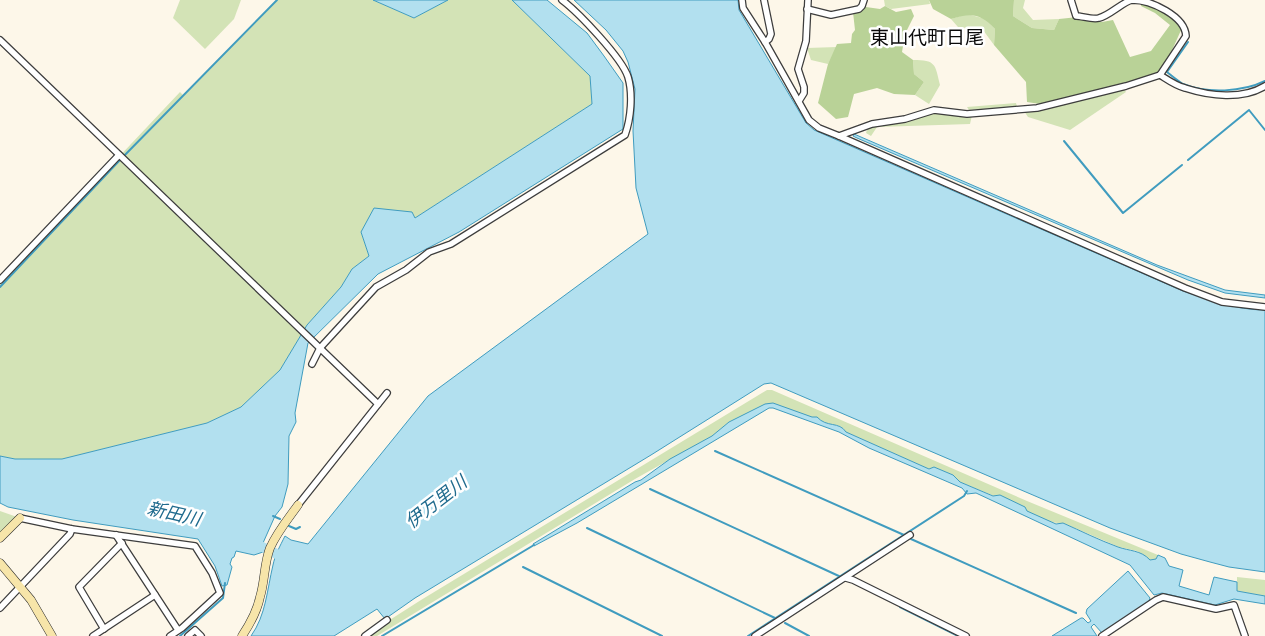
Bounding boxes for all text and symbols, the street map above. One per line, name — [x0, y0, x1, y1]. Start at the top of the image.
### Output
district label: 東山代町日尾 — [870, 26, 984, 49]
water label: 伊万里川 — [401, 470, 473, 533]
water label: 新田川 — [145, 497, 205, 531]

